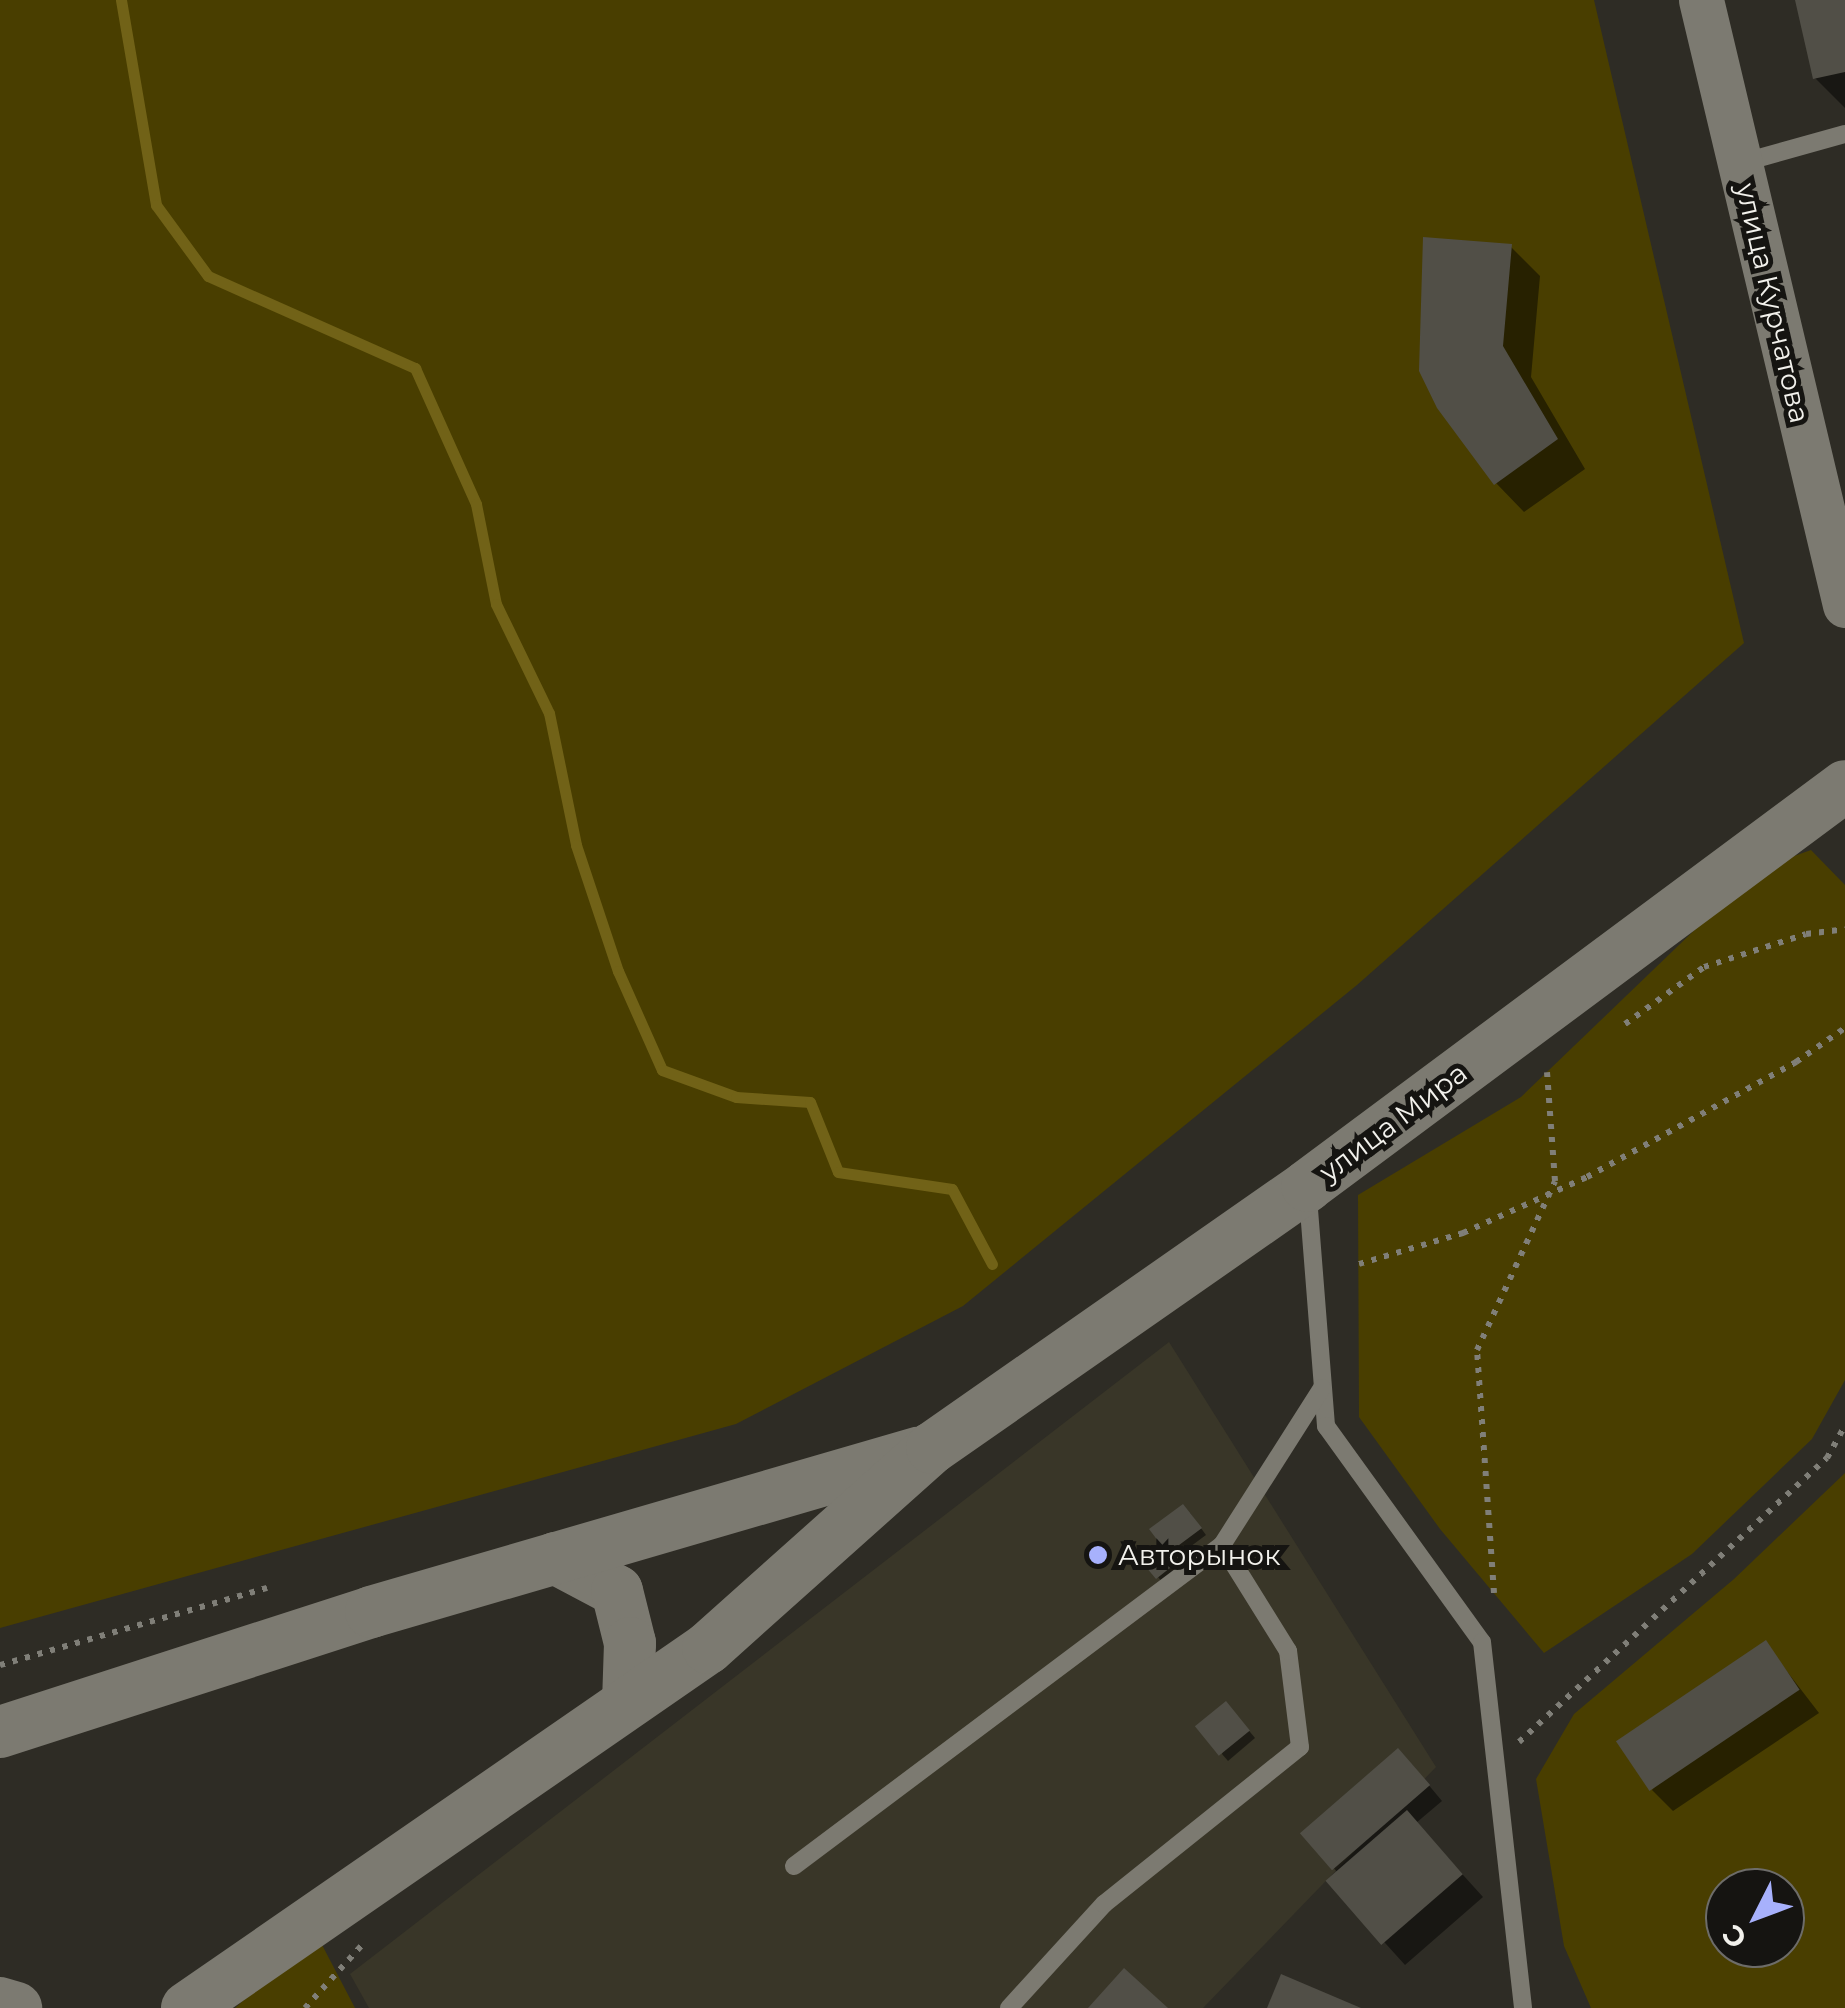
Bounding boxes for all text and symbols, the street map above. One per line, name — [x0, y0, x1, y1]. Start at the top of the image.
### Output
street label: улица Курчатова — [1729, 180, 1817, 426]
street label: улица Мира — [1312, 1055, 1474, 1189]
place label: Авторынок — [1118, 1538, 1280, 1572]
marker: Авторынок — [1087, 1544, 1109, 1566]
north arrow — [1705, 1868, 1805, 1968]
text: С — [1715, 1918, 1754, 1956]

